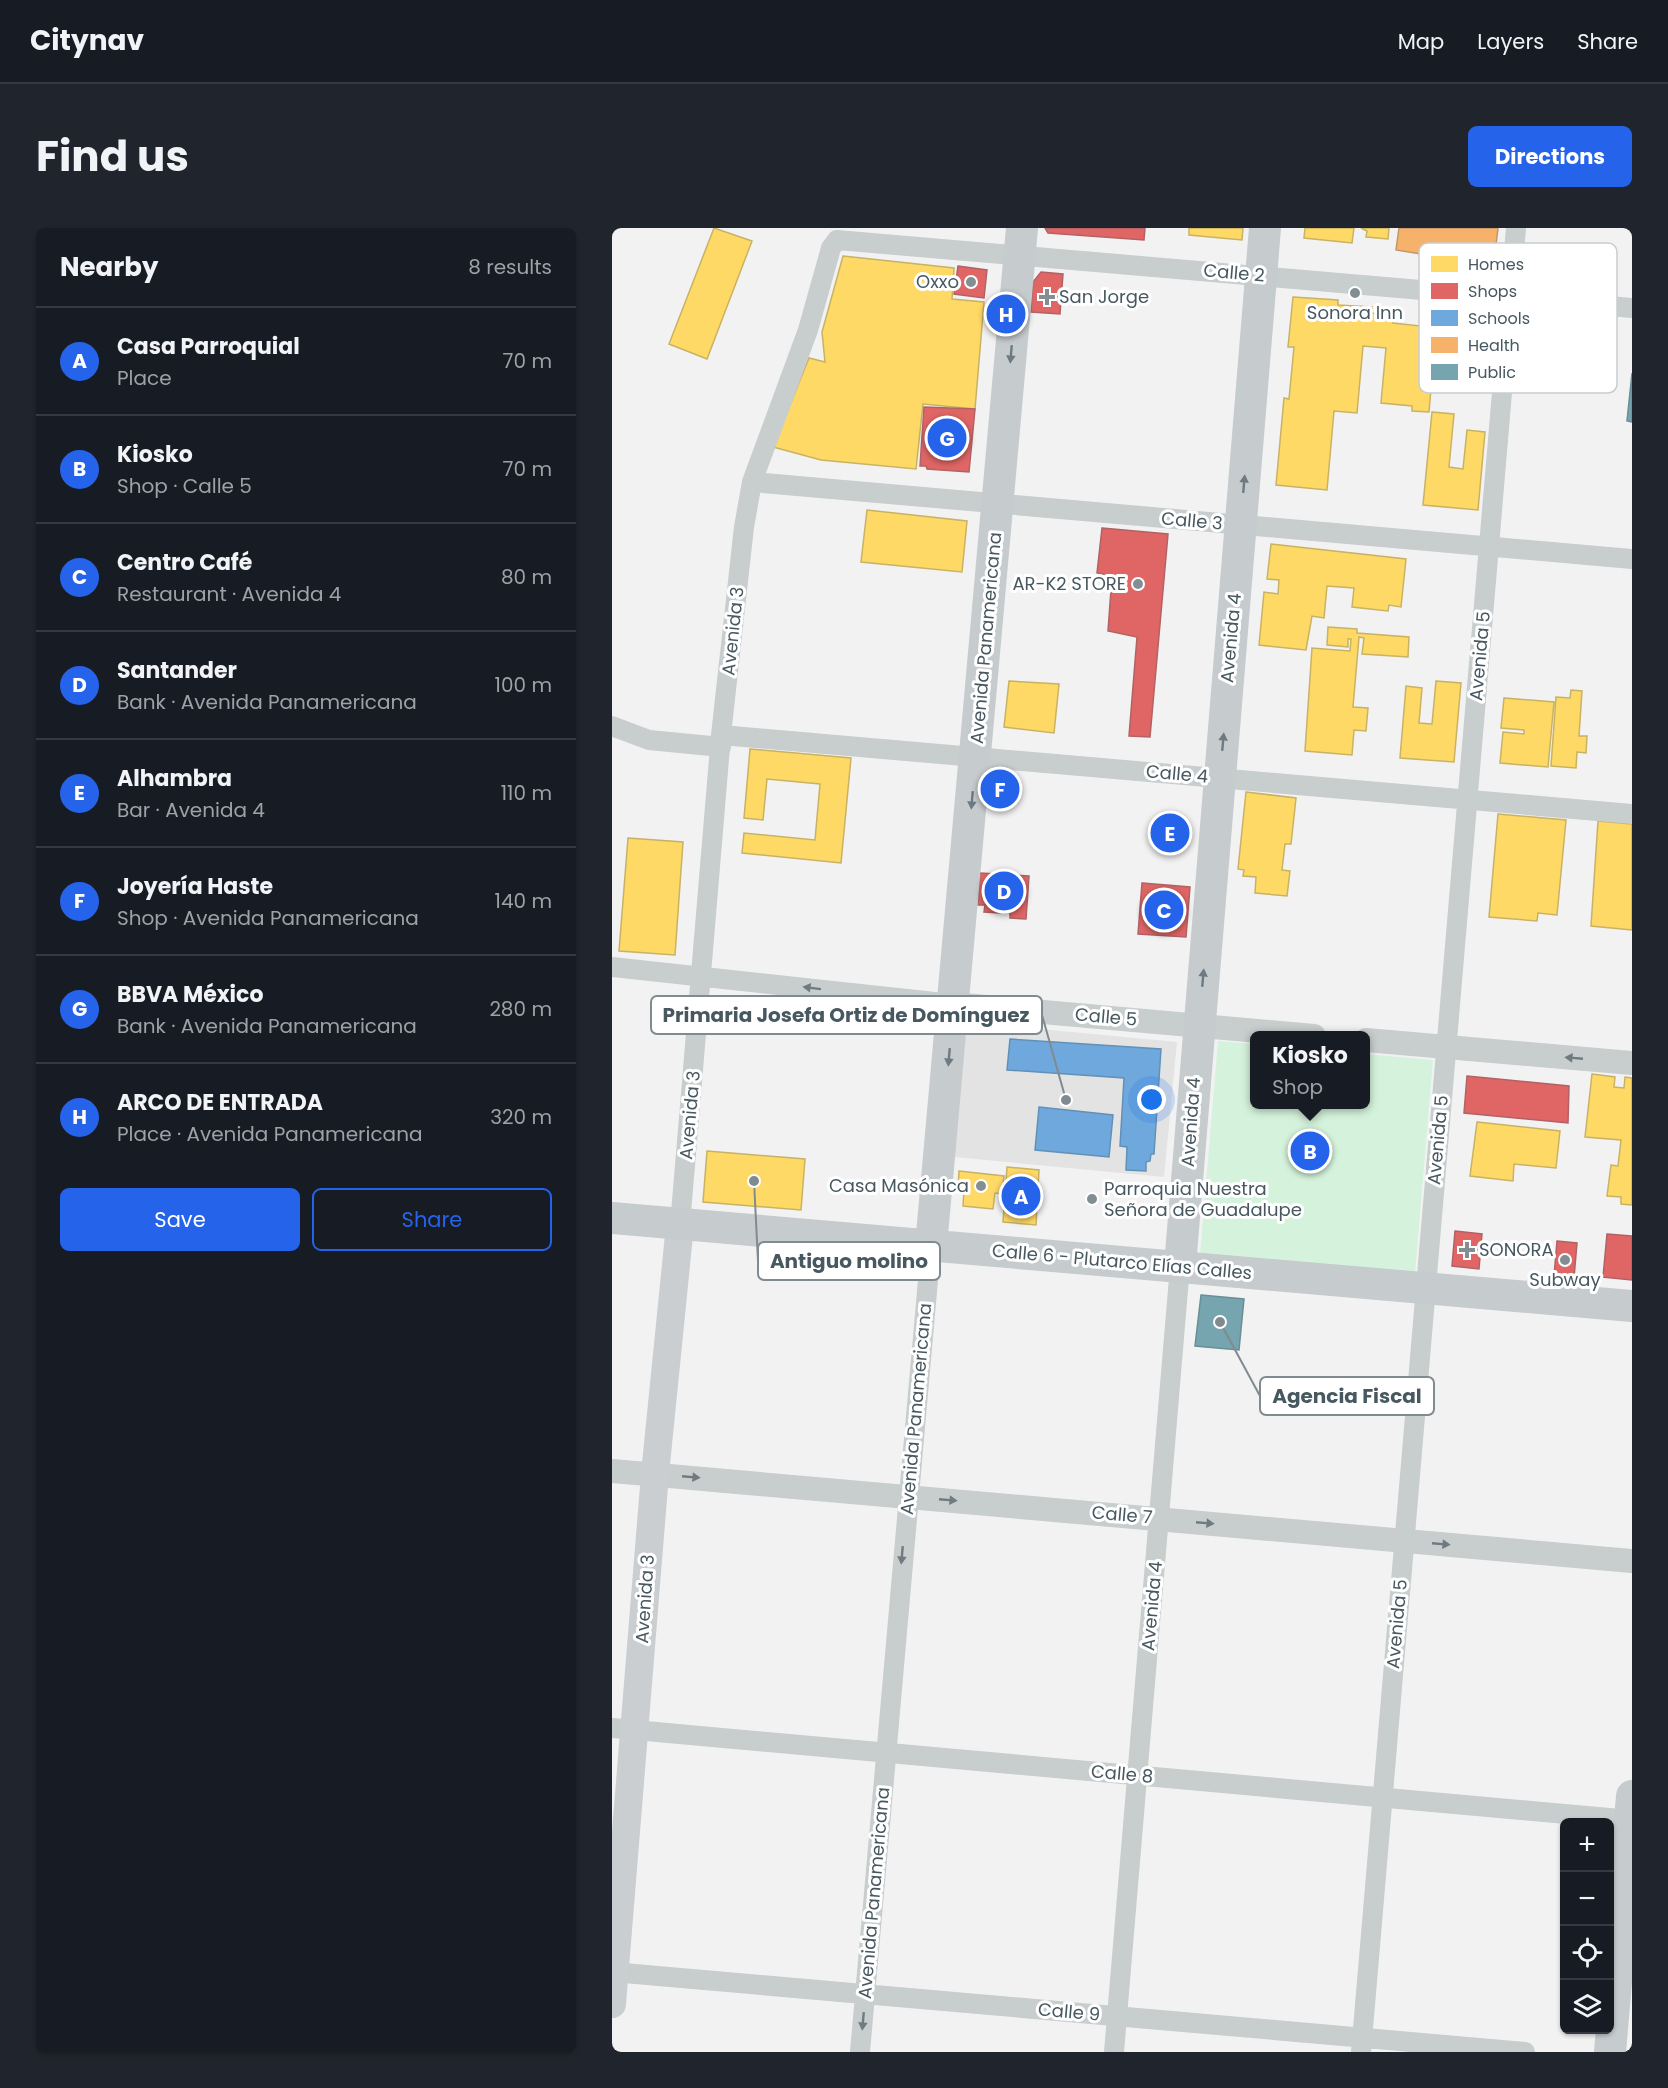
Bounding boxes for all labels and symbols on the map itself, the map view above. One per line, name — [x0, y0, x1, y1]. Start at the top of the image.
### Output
legend — [1419, 243, 1617, 393]
text: Homes — [1468, 253, 1524, 276]
street label: Calle 2 — [1202, 257, 1266, 288]
place label: Oxxo — [916, 269, 959, 294]
marker: Oxxo — [964, 275, 978, 289]
text: Shops — [1468, 280, 1517, 303]
place label: San Jorge — [1059, 284, 1149, 309]
marker: Sonora Inn — [1348, 286, 1362, 300]
marker: San Jorge — [1040, 290, 1054, 304]
pin: H — [986, 292, 1026, 337]
place label: Sonora Inn — [1307, 300, 1403, 325]
text: Schools — [1468, 307, 1530, 330]
text: Health — [1468, 334, 1520, 357]
one-way arrow — [1006, 345, 1016, 364]
text: Public — [1468, 361, 1516, 384]
pin: G — [928, 416, 966, 460]
one-way arrow — [1239, 475, 1249, 494]
street label: Calle 3 — [1160, 505, 1224, 536]
street label: Avenida Panamericana — [964, 531, 1007, 745]
place label: AR-K2 STORE — [1012, 571, 1126, 596]
marker: AR-K2 STORE — [1131, 577, 1145, 591]
street label: Avenida 3 — [715, 585, 750, 677]
street label: Avenida 4 — [1214, 592, 1247, 684]
street label: Avenida 5 — [1463, 610, 1496, 702]
one-way arrow — [1218, 732, 1228, 751]
street label: Calle 4 — [1145, 758, 1209, 789]
pin: F — [980, 766, 1020, 812]
one-way arrow — [967, 790, 977, 809]
pin: E — [1150, 810, 1190, 856]
pin: D — [984, 868, 1024, 914]
pin: C — [1144, 888, 1184, 932]
one-way arrow — [1198, 968, 1208, 987]
one-way arrow — [802, 983, 821, 993]
callout: Primaria Josefa Ortiz de Domínguez — [651, 996, 1042, 1034]
text: Primaria Josefa Ortiz de Domínguez — [662, 1001, 1030, 1029]
street label: Calle 5 — [1074, 1001, 1138, 1032]
one-way arrow — [944, 1047, 954, 1066]
one-way arrow — [1564, 1053, 1583, 1063]
street label: Avenida 3 — [673, 1069, 706, 1160]
street label: Avenida 4 — [1175, 1076, 1206, 1168]
your location — [1137, 1085, 1166, 1114]
street label: Avenida 5 — [1421, 1094, 1454, 1186]
pin: B — [1290, 1128, 1330, 1174]
place label: Casa Masónica — [829, 1173, 969, 1198]
pin: A — [1002, 1174, 1040, 1218]
place label: Parroquia Nuestra Señora de Guadalupe — [1104, 1176, 1302, 1222]
marker: Casa Masónica — [974, 1179, 988, 1193]
marker: Parroquia Nuestra Señora de Guadalupe — [1085, 1192, 1099, 1206]
place label: SONORA — [1479, 1237, 1554, 1262]
street label: Calle 6 - Plutarco Elías Calles — [991, 1238, 1253, 1285]
callout: Antiguo molino — [758, 1242, 940, 1280]
marker: SONORA — [1460, 1243, 1474, 1257]
text: Antiguo molino — [770, 1247, 928, 1275]
marker: Subway — [1558, 1253, 1572, 1267]
place label: Subway — [1529, 1267, 1601, 1292]
street label: Avenida Panamericana — [894, 1302, 937, 1516]
callout: Agencia Fiscal — [1260, 1377, 1434, 1415]
text: Agencia Fiscal — [1272, 1382, 1422, 1410]
one-way arrow — [682, 1472, 701, 1482]
one-way arrow — [939, 1495, 958, 1505]
street label: Calle 7 — [1091, 1499, 1154, 1530]
one-way arrow — [1196, 1518, 1215, 1528]
one-way arrow — [1432, 1539, 1451, 1549]
one-way arrow — [898, 1545, 907, 1564]
street label: Avenida 3 — [629, 1554, 660, 1644]
street label: Avenida 4 — [1135, 1560, 1168, 1652]
street label: Avenida 5 — [1380, 1578, 1413, 1670]
street label: Calle 8 — [1090, 1758, 1154, 1789]
street label: Avenida Panamericana — [852, 1786, 895, 2000]
street label: Calle 9 — [1037, 1996, 1101, 2027]
one-way arrow — [858, 2012, 868, 2031]

